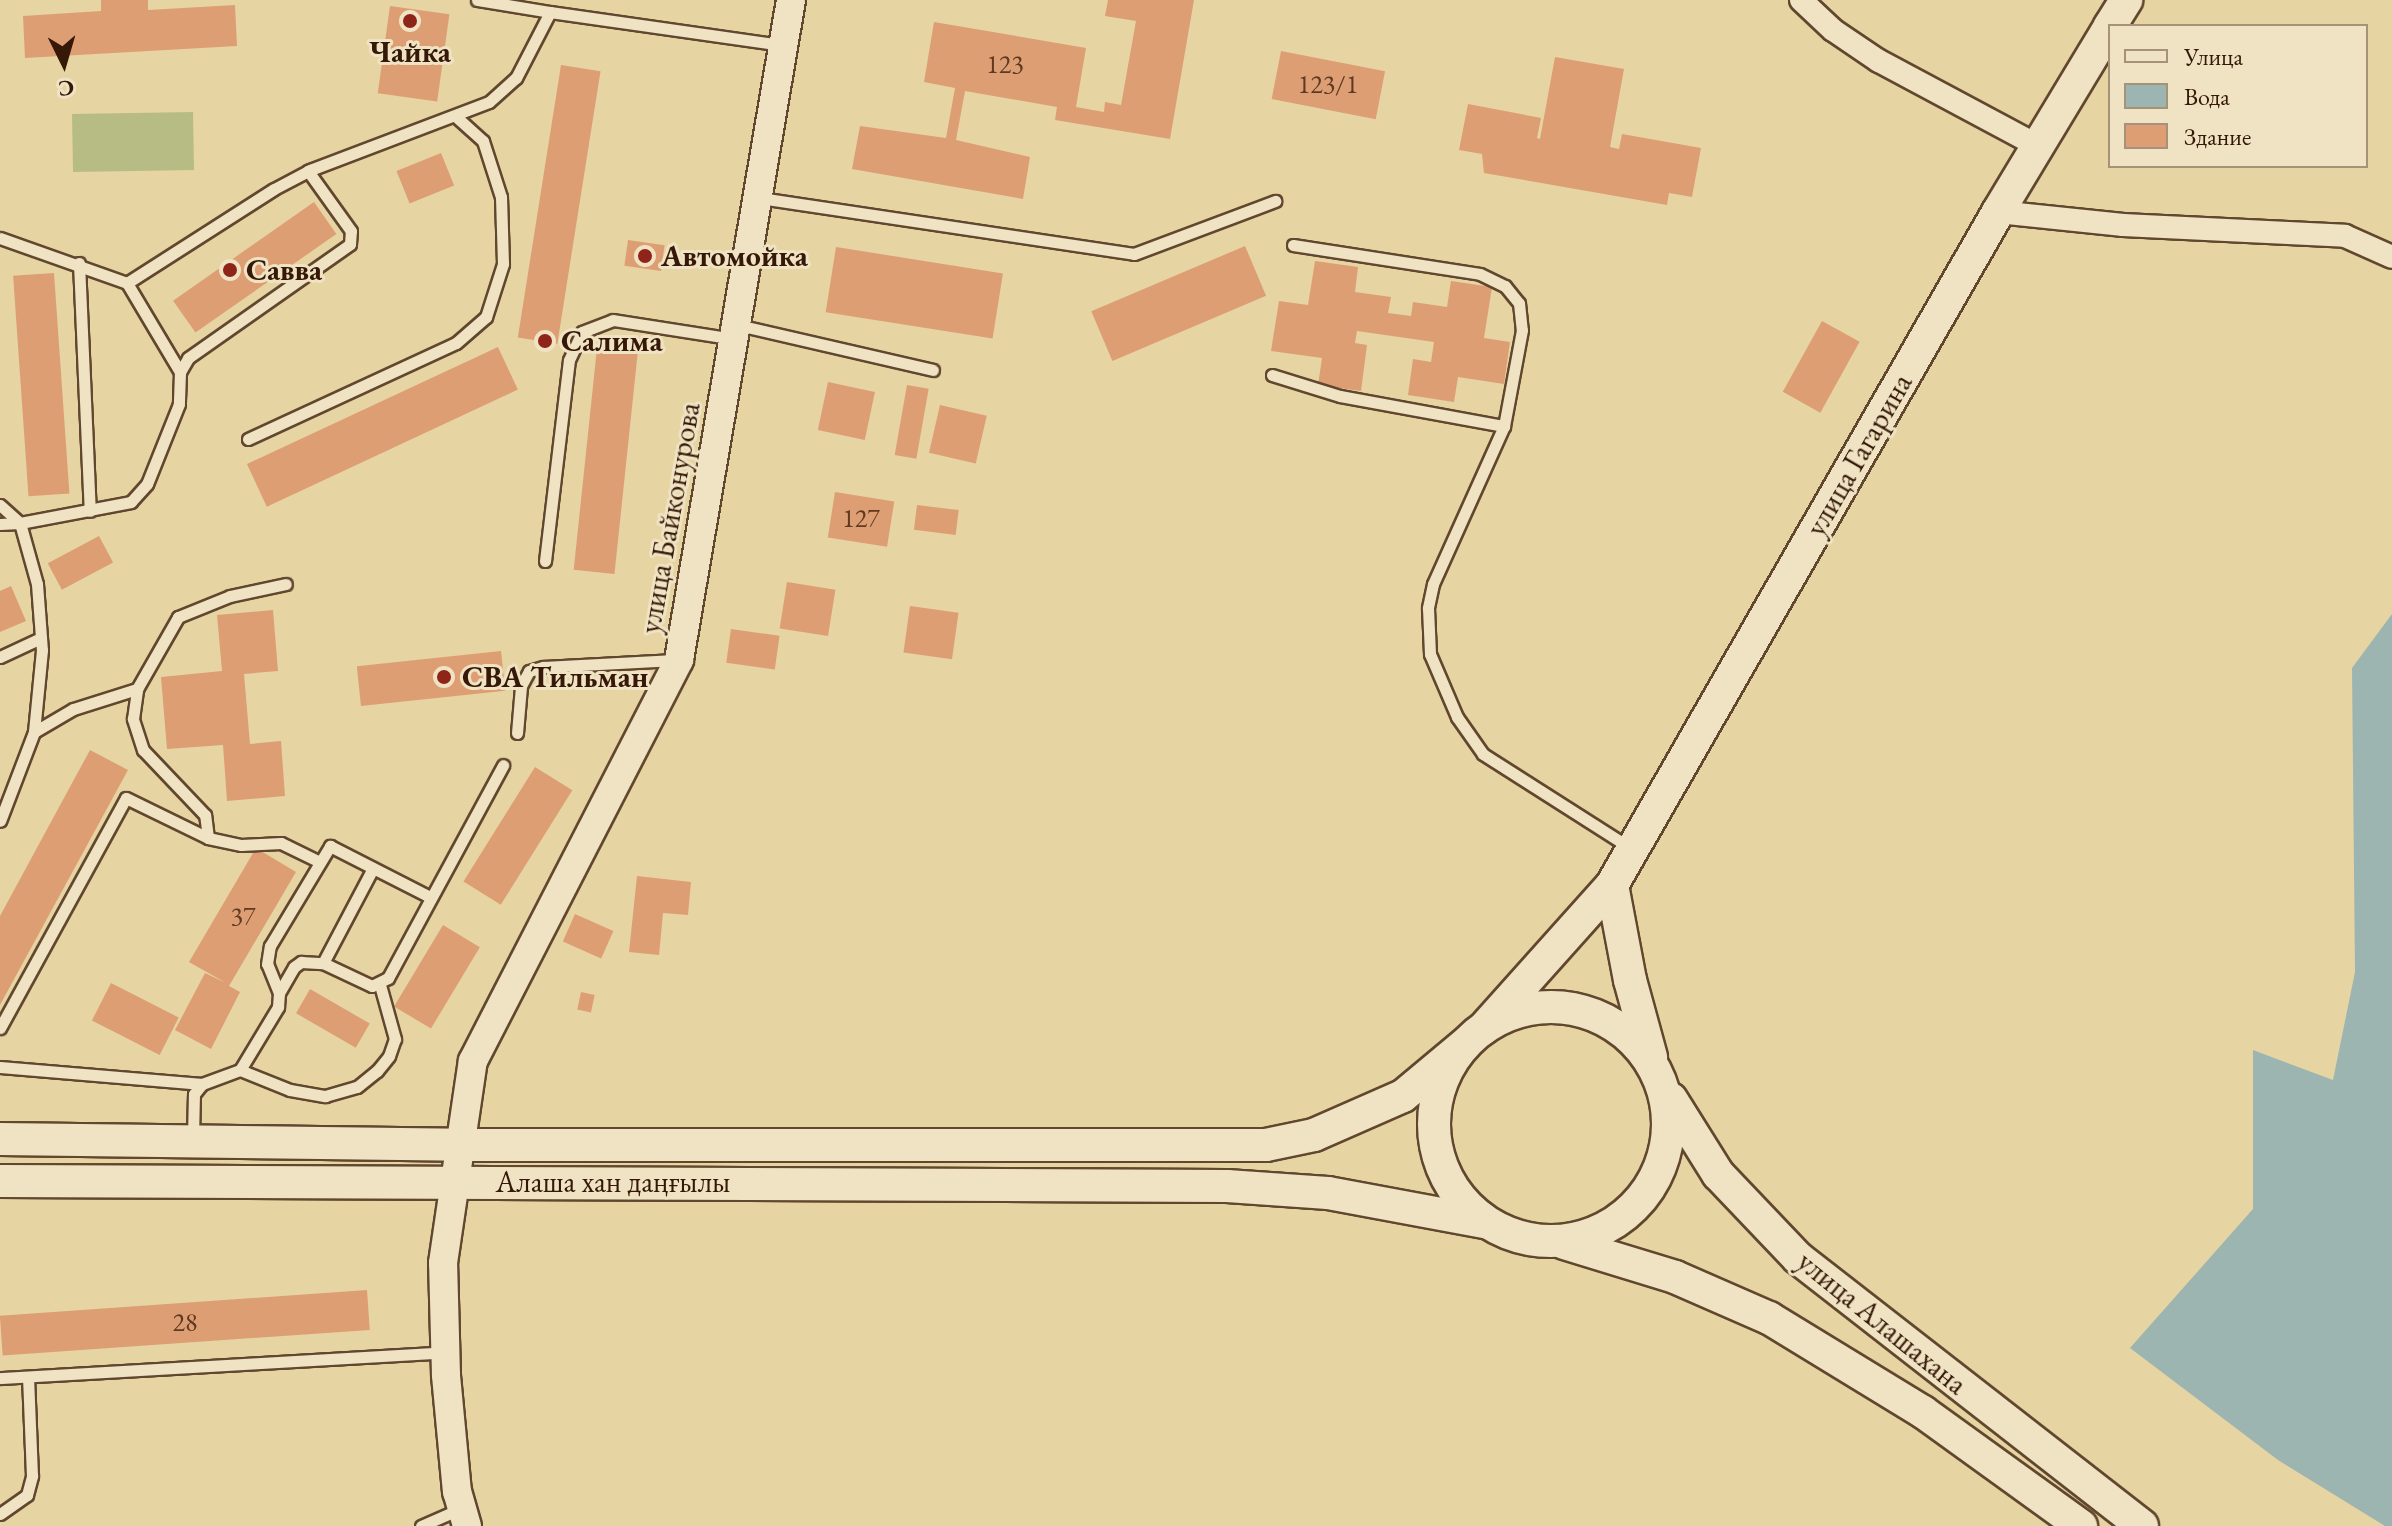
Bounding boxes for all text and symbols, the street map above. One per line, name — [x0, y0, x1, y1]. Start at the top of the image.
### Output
marker: Чайка — [401, 12, 419, 30]
north arrow — [24, 24, 104, 104]
legend — [2108, 24, 2368, 168]
place label: Чайка — [369, 34, 451, 70]
text: Улица — [2184, 41, 2243, 72]
house number: 123 — [986, 49, 1024, 81]
house number: 123/1 — [1298, 69, 1358, 101]
text: С — [57, 73, 75, 104]
text: Вода — [2184, 81, 2230, 112]
text: Здание — [2184, 121, 2251, 152]
place label: Автомойка — [661, 238, 808, 274]
marker: Автомойка — [636, 247, 654, 265]
place label: Савва — [246, 252, 322, 288]
marker: Савва — [221, 261, 239, 279]
place label: Салима — [561, 323, 663, 359]
marker: Салима — [536, 332, 554, 350]
street label: улица Гагарина — [1798, 367, 1920, 543]
street label: улица Байконурова — [632, 400, 708, 636]
house number: 127 — [842, 503, 880, 535]
place label: СВА Тильман — [462, 659, 648, 695]
marker: СВА Тильман — [433, 666, 455, 688]
house number: 37 — [231, 901, 255, 933]
street label: Алаша хан даңғылы — [496, 1164, 730, 1200]
street label: улица Алашахана — [1790, 1244, 1974, 1402]
house number: 28 — [173, 1307, 197, 1339]

